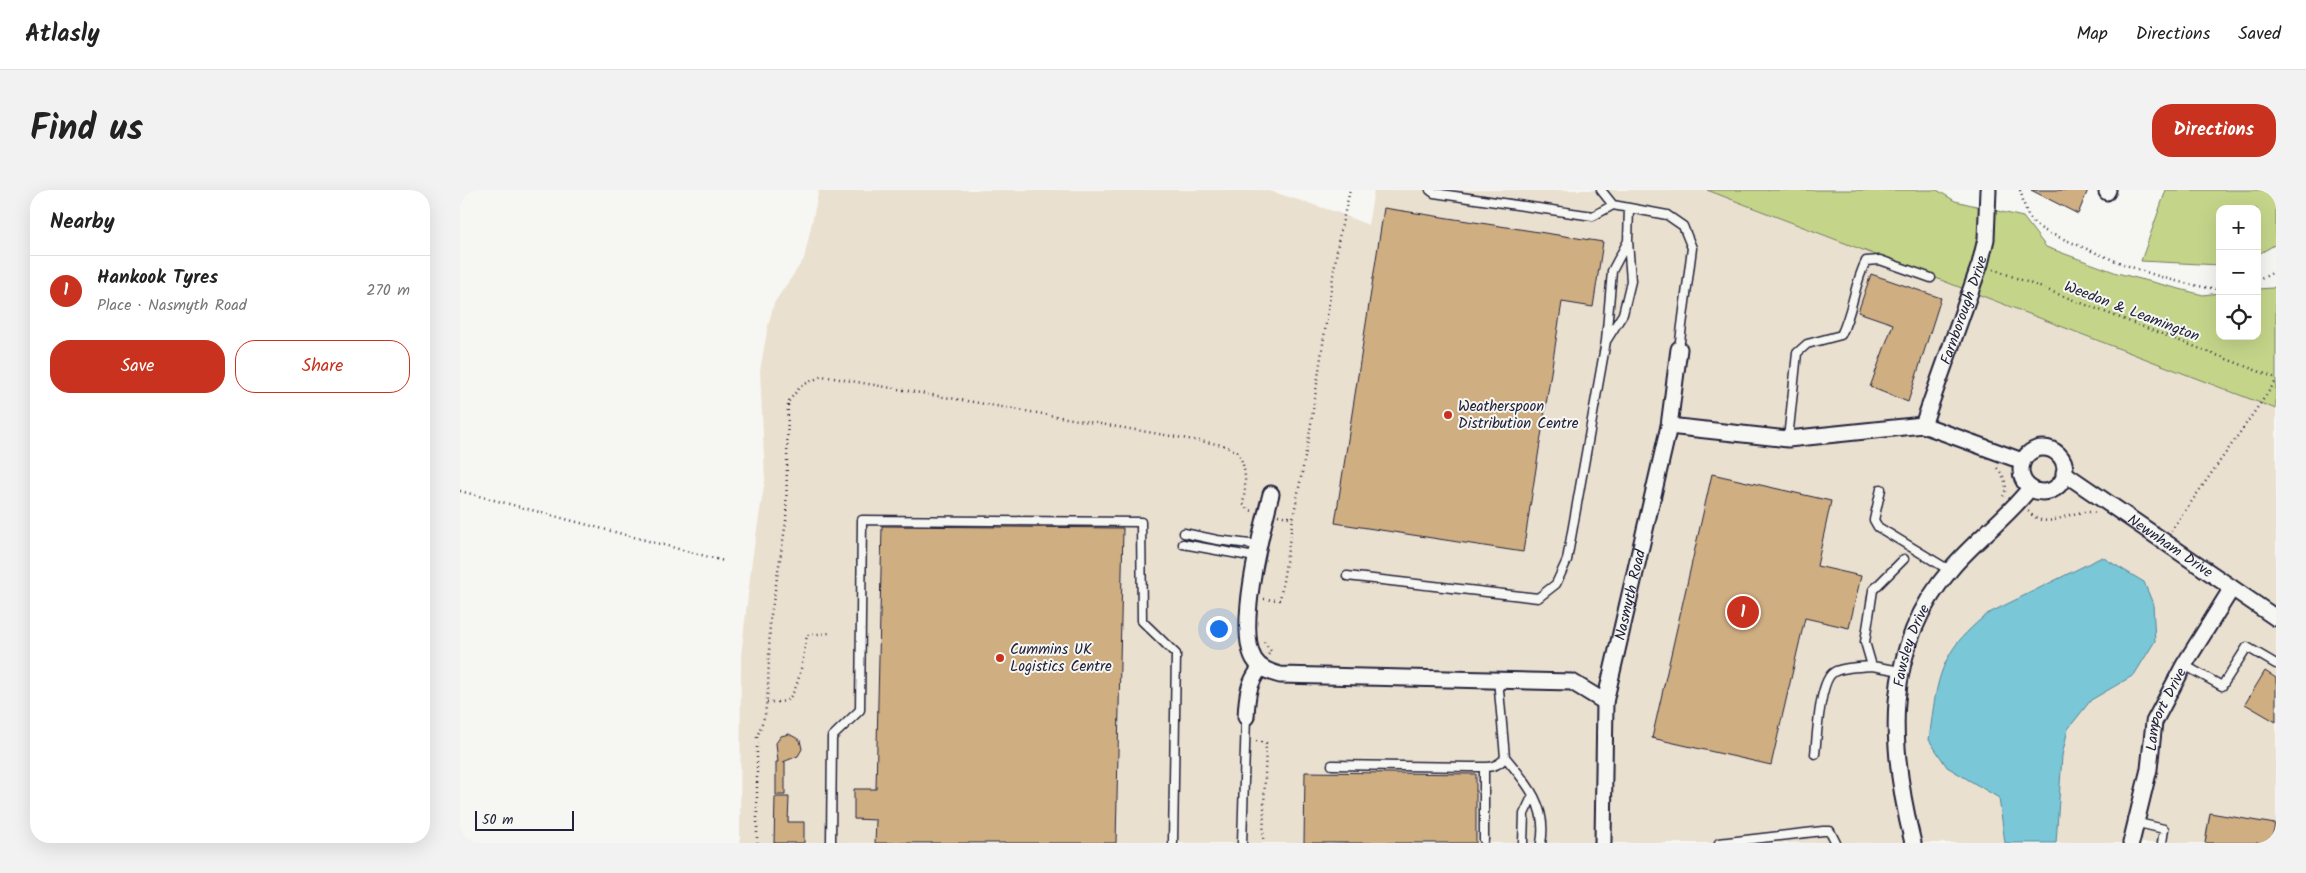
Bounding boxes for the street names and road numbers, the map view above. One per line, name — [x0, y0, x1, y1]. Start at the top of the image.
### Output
street label: Farnborough Drive — [1934, 253, 1995, 368]
street label: Weedon & Leamington — [2060, 275, 2203, 349]
street label: Newnham Drive — [2122, 509, 2218, 585]
street label: Nasmyth Road — [1609, 547, 1653, 643]
street label: Fawsley Drive — [1888, 600, 1937, 689]
street label: Lamport Drive — [2140, 663, 2194, 752]

